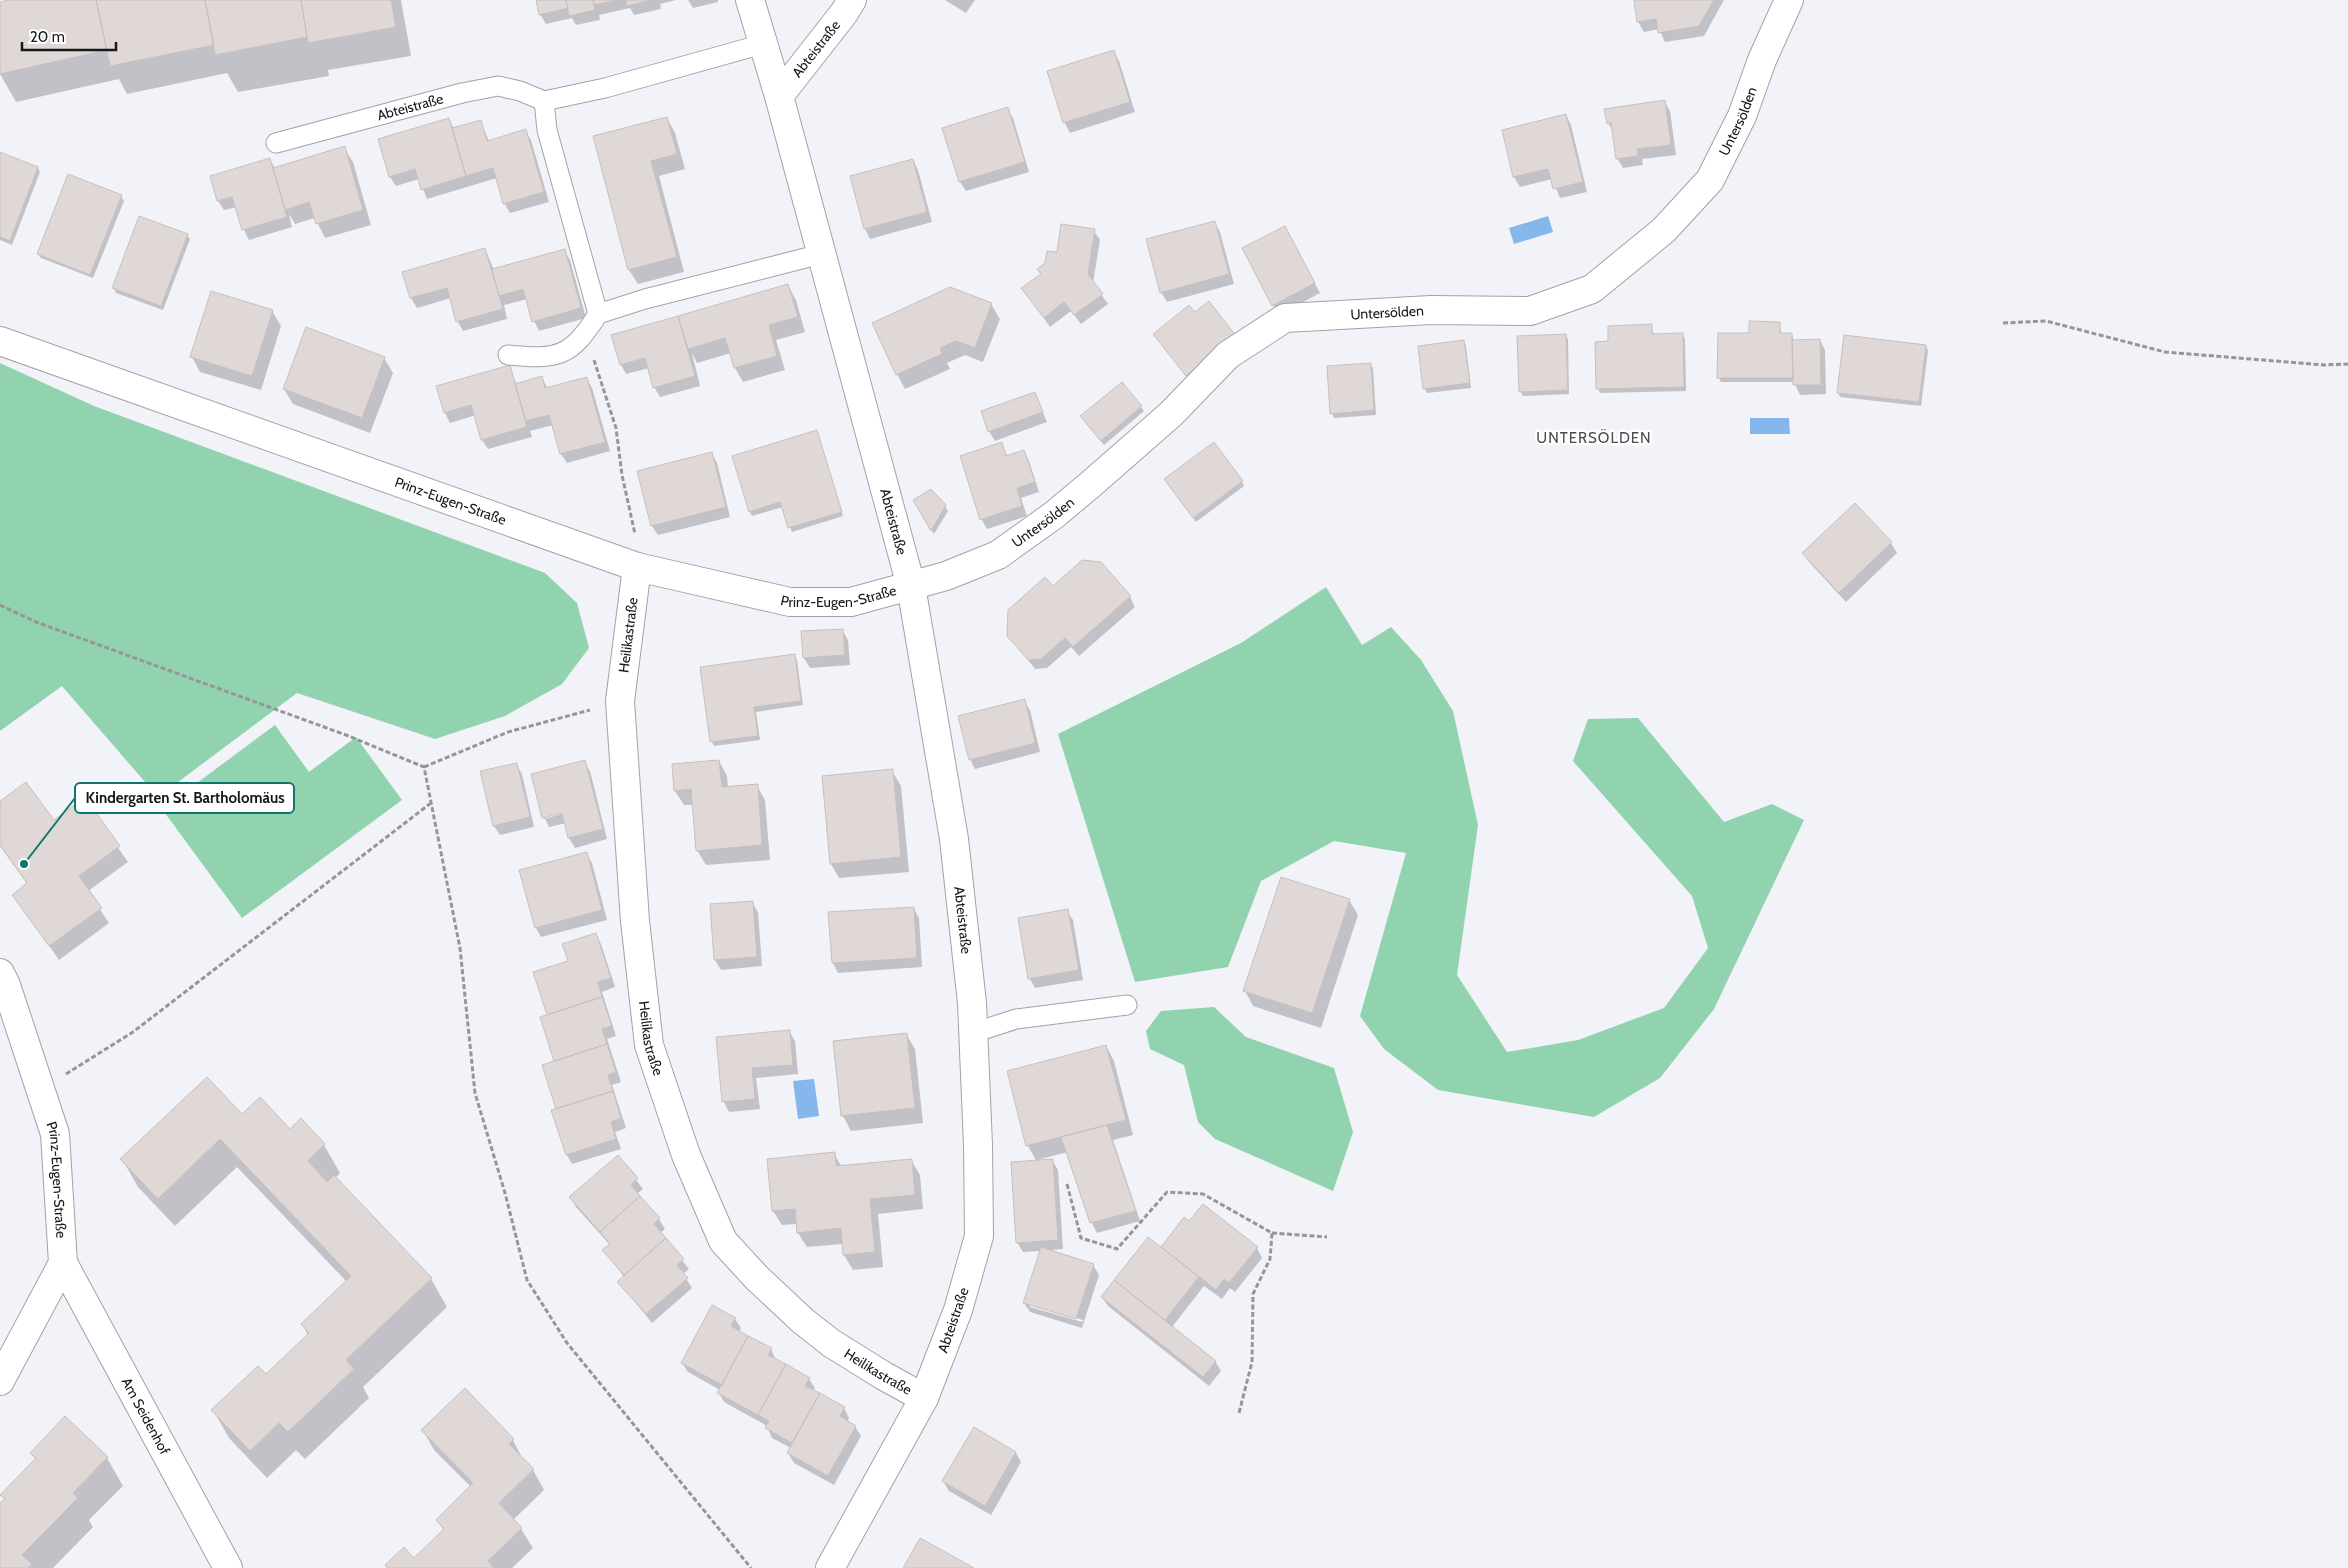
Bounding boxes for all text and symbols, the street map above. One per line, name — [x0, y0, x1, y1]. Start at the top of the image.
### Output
street label: Abteistraße — [788, 16, 844, 81]
scale bar — [22, 20, 116, 52]
text: 20 m — [30, 28, 65, 46]
street label: Untersölden — [1715, 84, 1761, 159]
street label: Abteistraße — [375, 89, 445, 124]
street label: Untersölden — [1350, 301, 1424, 323]
district label: UNTERSÖLDEN — [1536, 429, 1652, 447]
street label: Prinz-Eugen-Straße — [392, 473, 509, 529]
street label: Abteistraße — [876, 486, 911, 557]
street label: Untersölden — [1008, 493, 1078, 551]
street label: Prinz-Eugen-Straße — [779, 581, 898, 611]
street label: Heilikastraße — [614, 596, 642, 674]
callout: Kindergarten St. Bartholomäus — [75, 783, 294, 813]
text: Kindergarten St. Bartholomäus — [85, 789, 285, 807]
street label: Abteistraße — [950, 885, 976, 955]
street label: Heilikastraße — [635, 1000, 668, 1078]
street label: Prinz-Eugen-Straße — [42, 1119, 70, 1239]
street label: Abteistraße — [933, 1285, 973, 1355]
street label: Heilikastraße — [841, 1344, 915, 1399]
street label: Am Seidenhof — [118, 1374, 174, 1458]

